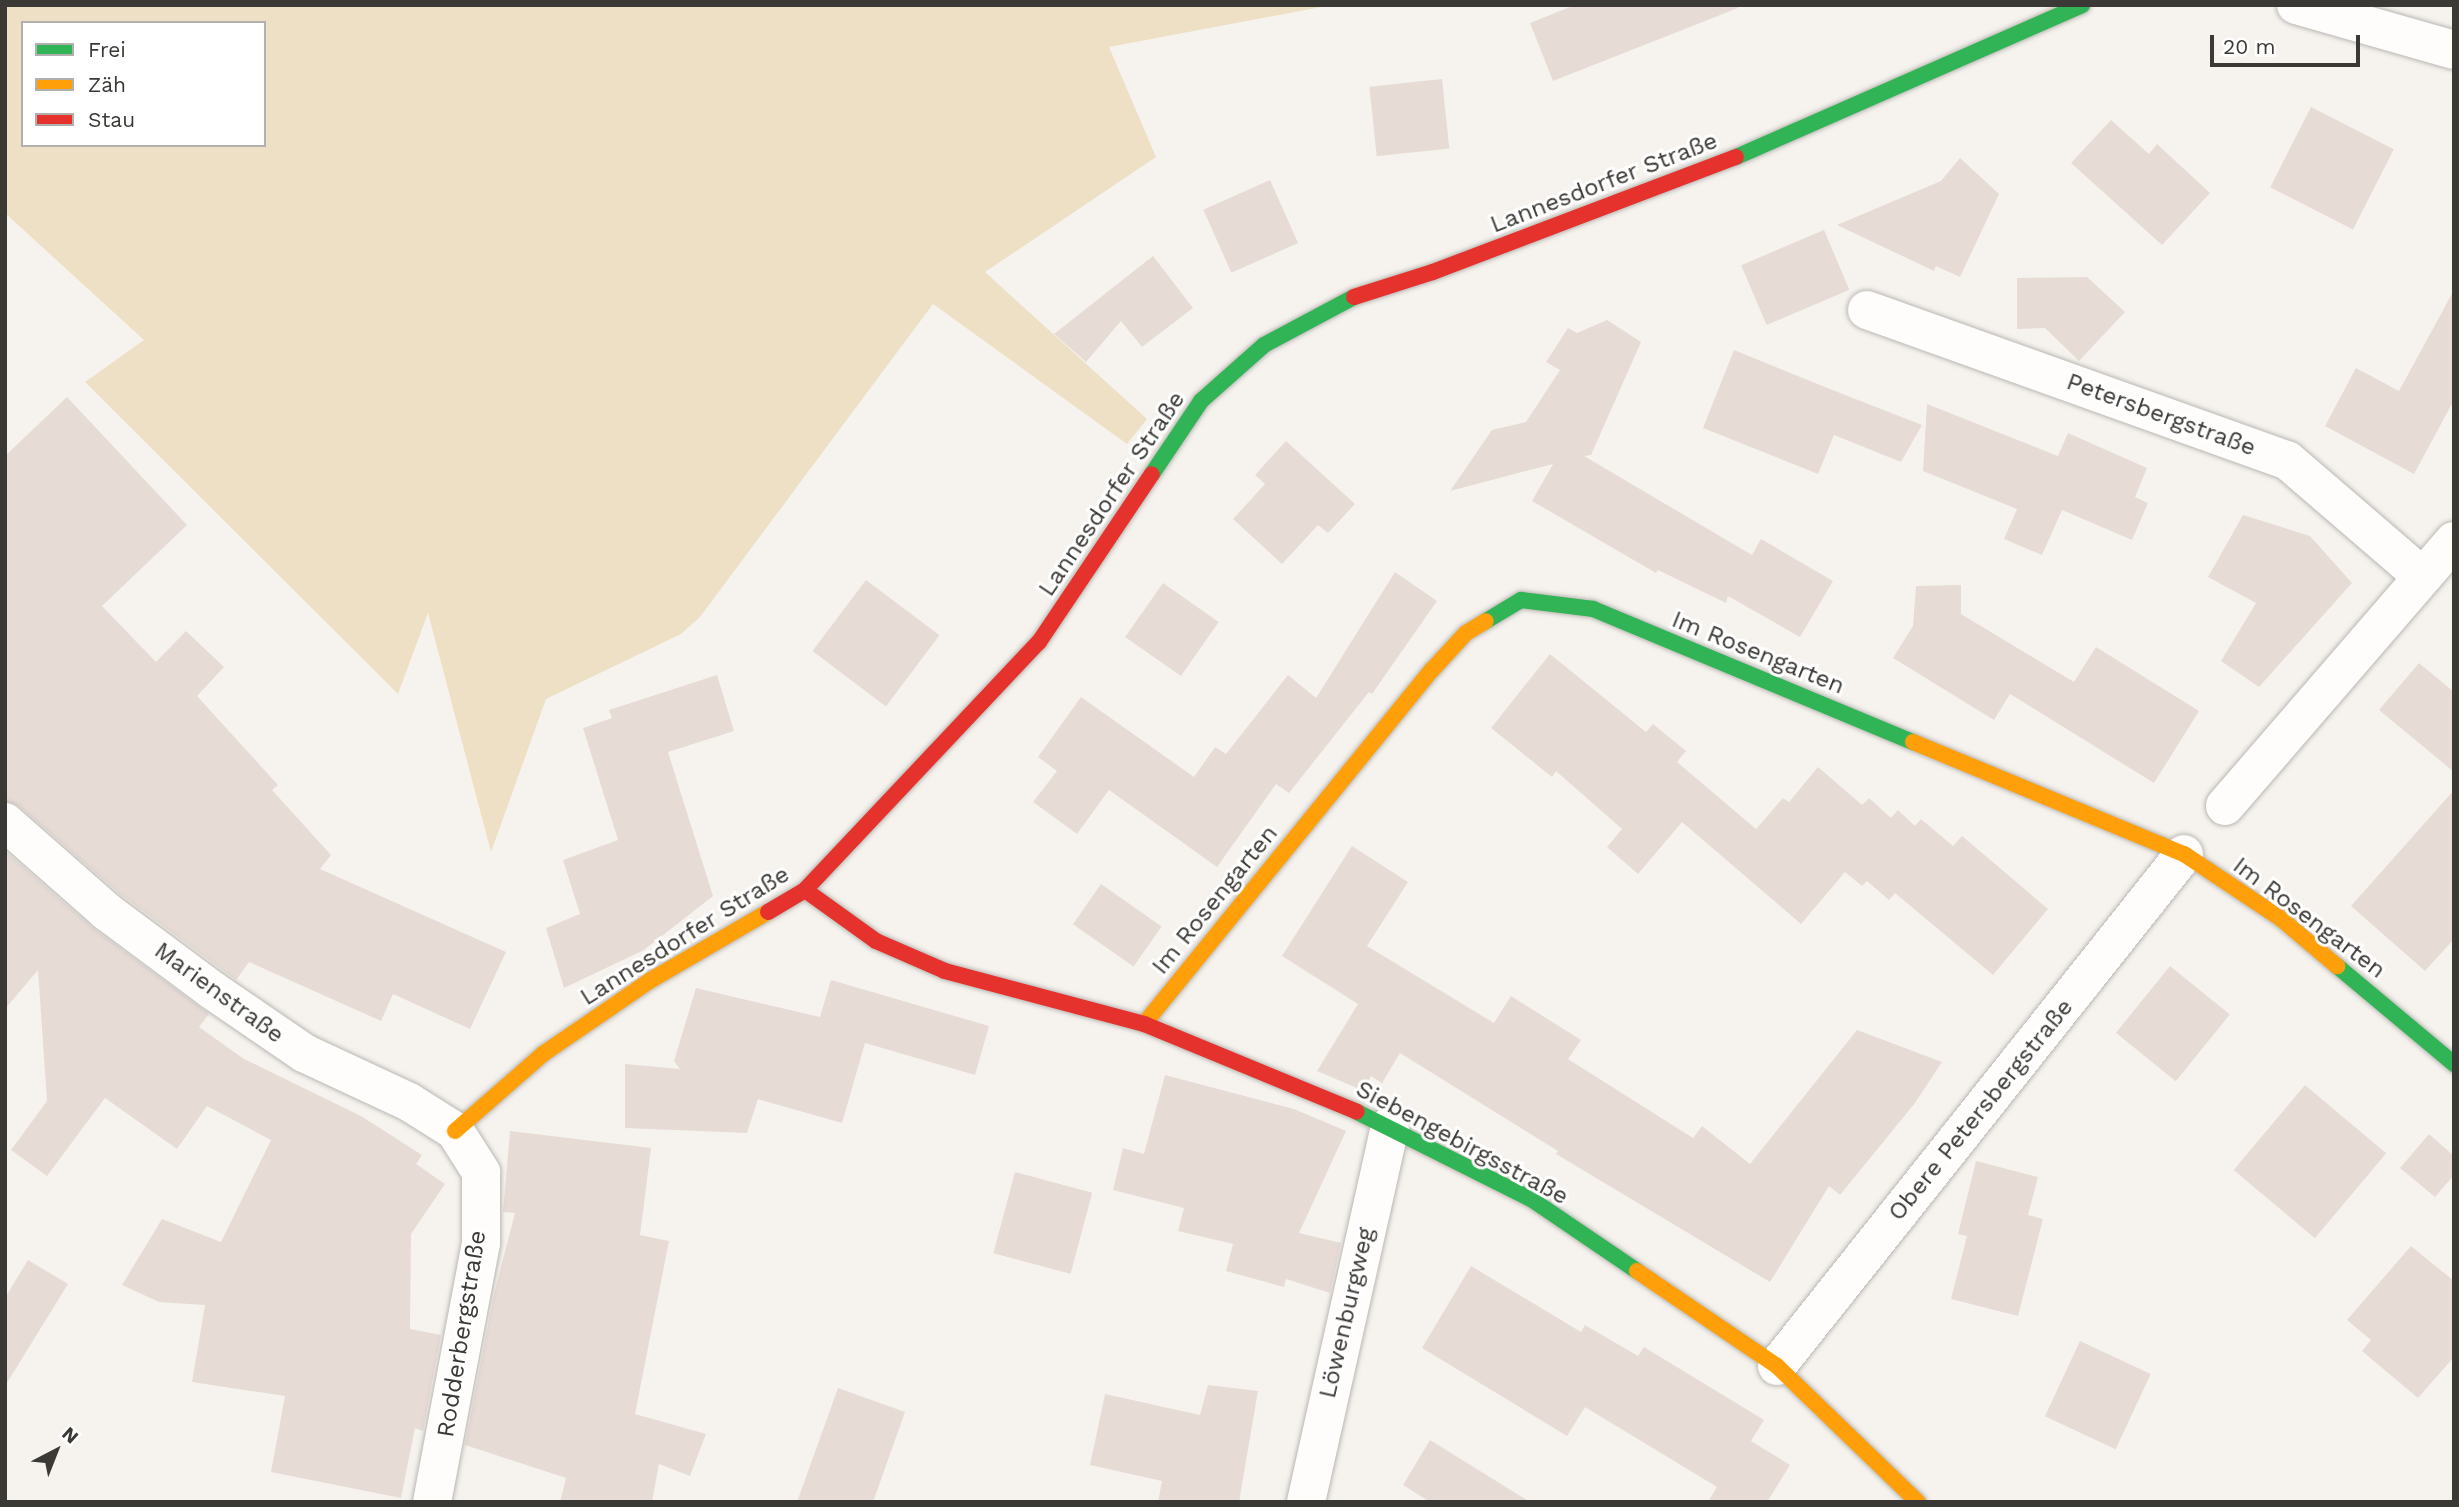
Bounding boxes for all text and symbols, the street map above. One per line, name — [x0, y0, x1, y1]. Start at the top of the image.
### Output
legend — [21, 21, 266, 147]
scale bar — [2214, 21, 2364, 65]
text: 20 m — [2223, 34, 2275, 59]
text: Frei — [88, 37, 126, 62]
text: Zäh — [88, 72, 126, 97]
text: Stau — [88, 107, 135, 132]
street label: Lannesdorfer Straße — [1486, 126, 1722, 240]
street label: Petersbergstraße — [2063, 367, 2259, 463]
street label: Lannesdorfer Straße — [1033, 386, 1191, 602]
street label: Im Rosengarten — [1668, 605, 1848, 701]
street label: Im Rosengarten — [1146, 820, 1284, 980]
street label: Im Rosengarten — [2227, 851, 2391, 985]
street label: Lannesdorfer Straße — [575, 860, 795, 1012]
street label: Marienstraße — [149, 936, 289, 1050]
street label: Obere Petersbergstraße — [1883, 993, 2079, 1227]
street label: Siebengebirgsstraße — [1351, 1075, 1573, 1211]
street label: Löwenburgweg — [1313, 1225, 1381, 1401]
street label: Rodderbergstraße — [431, 1229, 493, 1439]
north arrow — [21, 1416, 91, 1486]
text: N — [57, 1422, 83, 1448]

